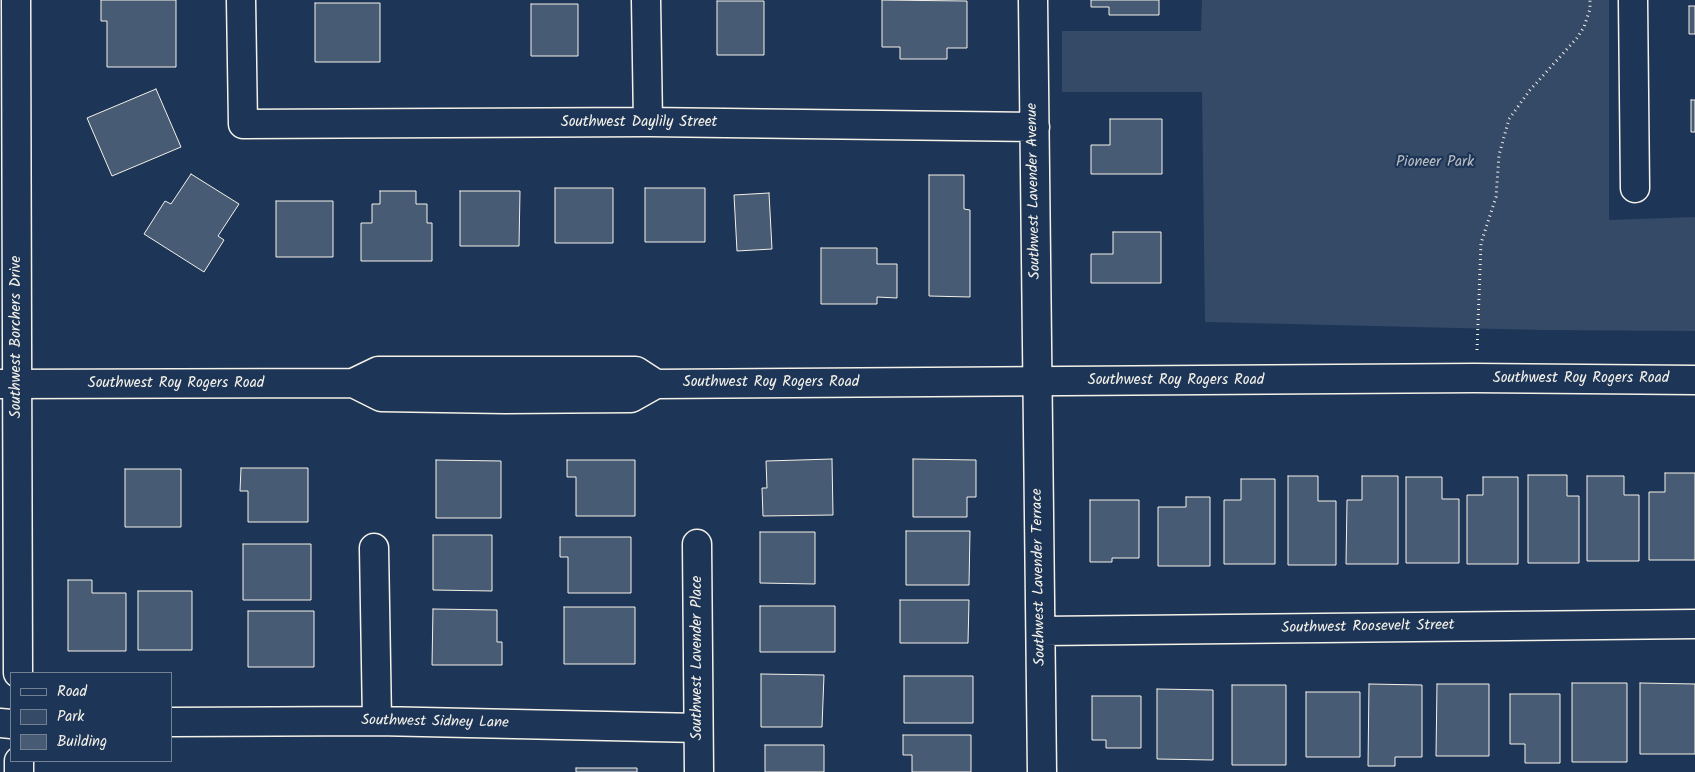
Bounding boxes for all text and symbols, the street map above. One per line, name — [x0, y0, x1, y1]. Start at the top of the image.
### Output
street label: Southwest Lavender Avenue — [1024, 103, 1046, 279]
street label: Southwest Daylily Street — [561, 114, 717, 132]
park label: Pioneer Park — [1396, 154, 1474, 172]
street label: Southwest Borchers Drive — [8, 256, 26, 418]
street label: Southwest Roy Rogers Road — [1493, 370, 1669, 388]
street label: Southwest Roy Rogers Road — [1088, 372, 1264, 390]
street label: Southwest Roy Rogers Road — [683, 374, 859, 392]
street label: Southwest Roy Rogers Road — [88, 375, 264, 393]
street label: Southwest Lavender Terrace — [1029, 488, 1051, 666]
street label: Southwest Lavender Place — [689, 576, 707, 740]
street label: Southwest Roosevelt Street — [1281, 617, 1455, 639]
legend — [10, 672, 172, 762]
text: Road — [57, 680, 87, 704]
text: Park — [57, 705, 84, 729]
street label: Southwest Sidney Lane — [361, 713, 509, 733]
text: Building — [57, 730, 107, 754]

